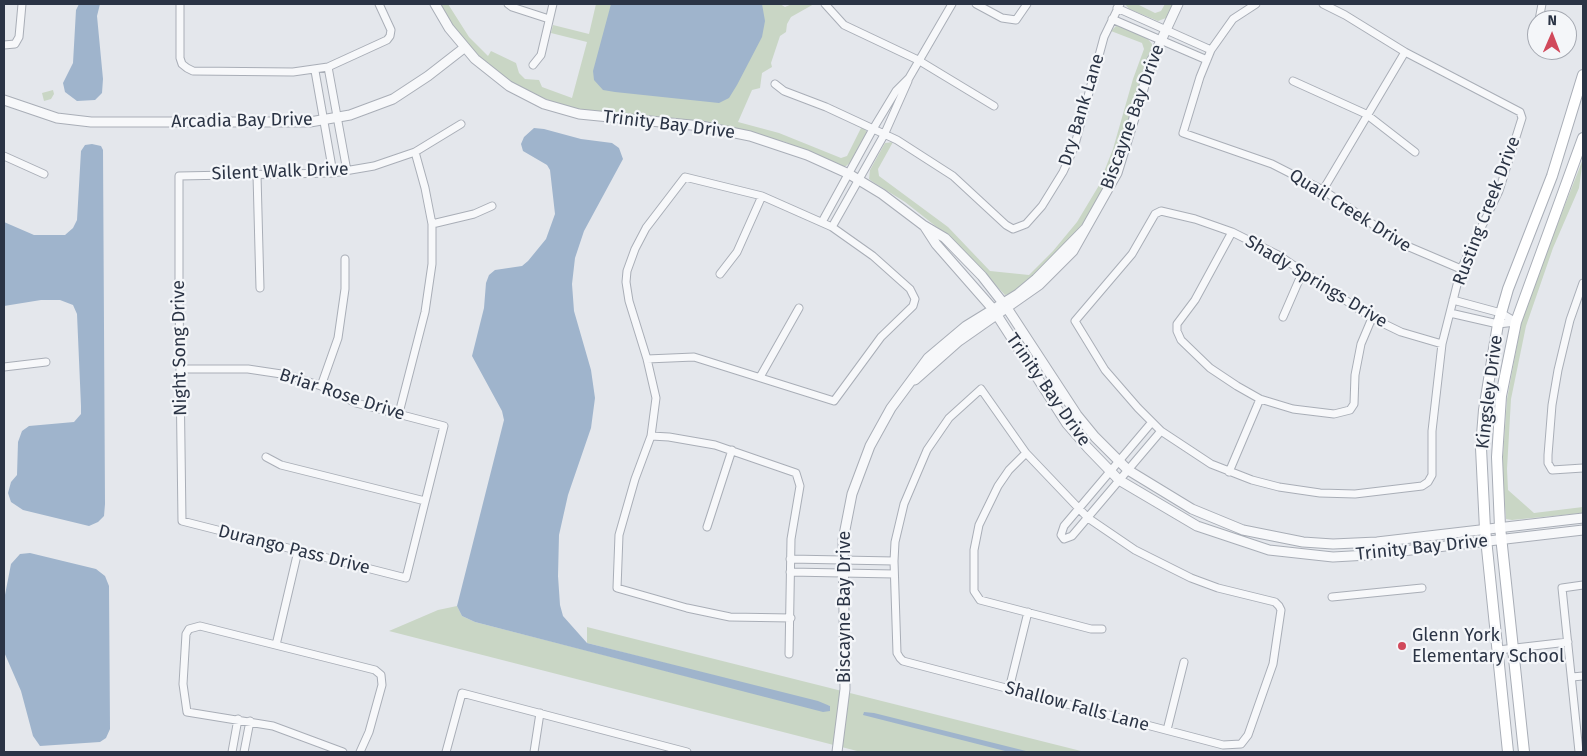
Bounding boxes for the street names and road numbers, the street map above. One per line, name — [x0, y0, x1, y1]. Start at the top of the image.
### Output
street label: Biscayne Bay Drive — [1097, 42, 1169, 192]
street label: Dry Bank Lane — [1055, 51, 1109, 169]
street label: Trinity Bay Drive — [602, 106, 736, 144]
street label: Arcadia Bay Drive — [171, 109, 313, 133]
street label: Rusting Creek Drive — [1449, 133, 1525, 289]
street label: Silent Walk Drive — [211, 159, 349, 185]
street label: Quail Creek Drive — [1285, 165, 1415, 257]
street label: Shady Springs Drive — [1241, 231, 1391, 333]
street label: Night Song Drive — [168, 280, 192, 416]
street label: Trinity Bay Drive — [1001, 329, 1095, 451]
street label: Kingsley Drive — [1472, 334, 1508, 450]
street label: Briar Rose Drive — [276, 365, 408, 425]
street label: Durango Pass Drive — [216, 521, 372, 579]
street label: Trinity Bay Drive — [1355, 530, 1489, 566]
street label: Biscayne Bay Drive — [834, 531, 856, 683]
street label: Shallow Falls Lane — [1002, 677, 1152, 737]

